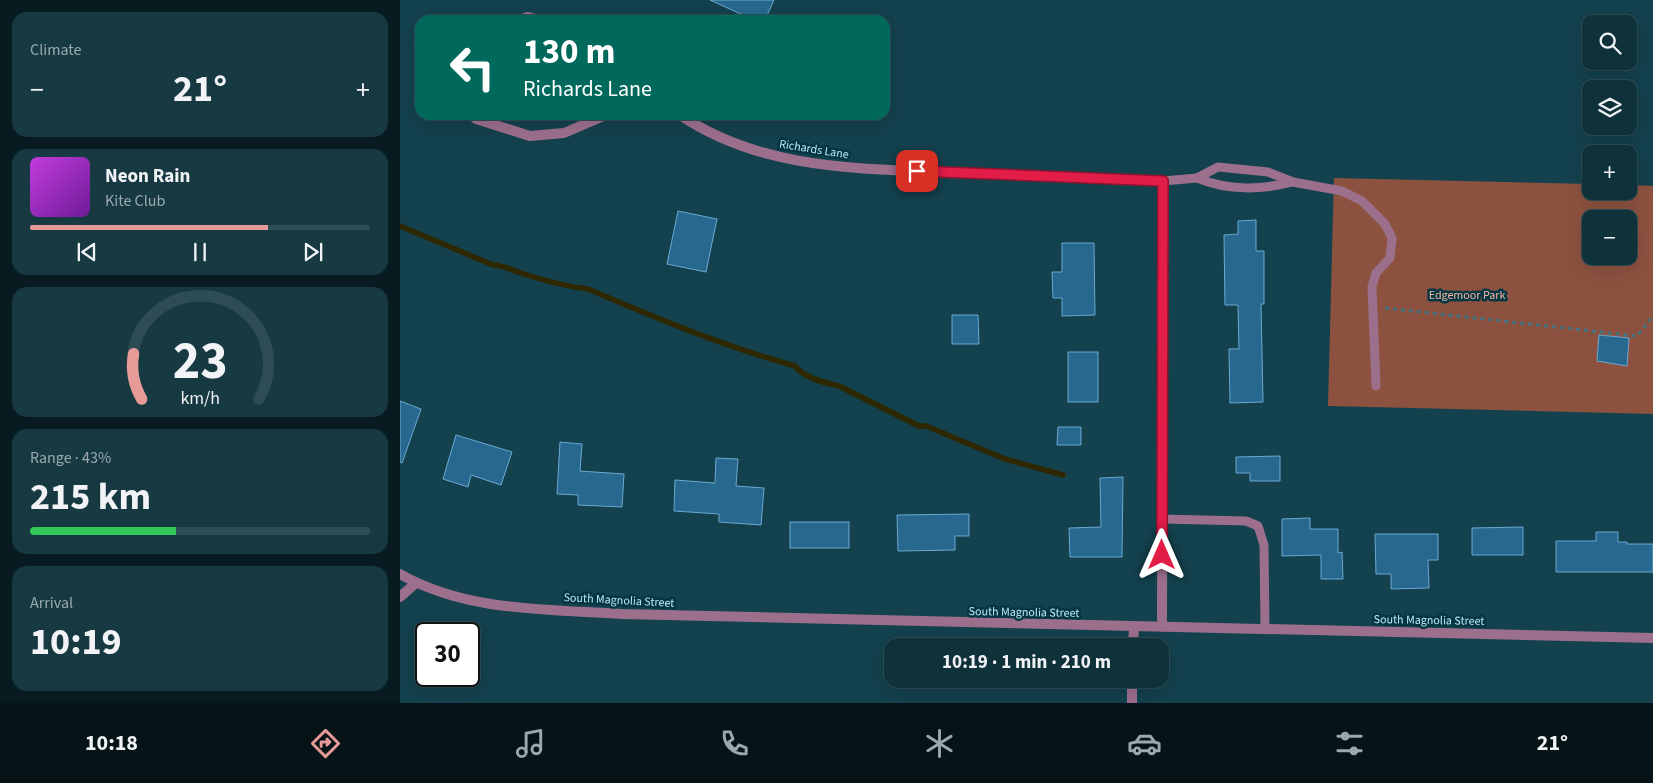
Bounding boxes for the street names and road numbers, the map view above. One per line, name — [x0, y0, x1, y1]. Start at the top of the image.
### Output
street label: Richards Lane — [778, 136, 850, 163]
street label: South Magnolia Street — [563, 589, 675, 612]
street label: South Magnolia Street — [968, 603, 1080, 622]
street label: South Magnolia Street — [1373, 611, 1485, 630]

